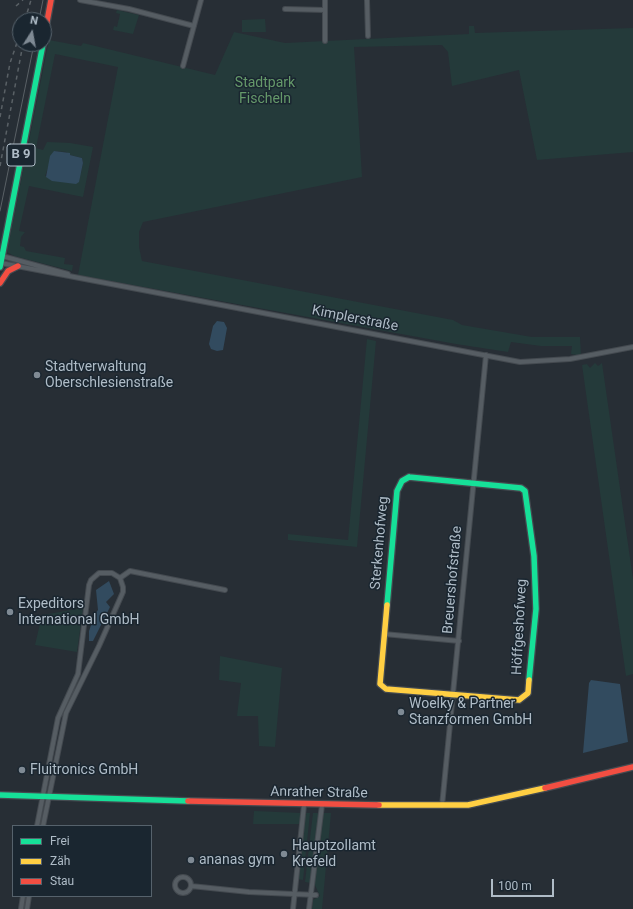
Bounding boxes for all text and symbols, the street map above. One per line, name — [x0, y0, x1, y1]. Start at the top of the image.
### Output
north arrow — [12, 12, 52, 52]
text: N — [29, 14, 39, 28]
park label: Stadtpark Fischeln — [235, 75, 295, 108]
road number: B 9 — [7, 144, 35, 166]
street label: Kimplerstraße — [310, 302, 400, 336]
place label: Stadtverwaltung Oberschlesienstraße — [45, 359, 173, 392]
marker: Stadtverwaltung Oberschlesienstraße — [32, 370, 42, 380]
street label: Sterkenhofweg — [368, 496, 392, 590]
street label: Breuershofstraße — [440, 525, 466, 635]
street label: Höffgeshofweg — [509, 578, 531, 676]
place label: Expeditors International GmbH — [18, 596, 139, 628]
marker: Expeditors International GmbH — [5, 607, 15, 617]
place label: Woelky & Partner Stanzformen GmbH — [409, 696, 532, 728]
marker: Woelky & Partner Stanzformen GmbH — [396, 707, 406, 717]
place label: Fluitronics GmbH — [30, 762, 138, 778]
marker: Fluitronics GmbH — [17, 765, 27, 775]
street label: Anrather Straße — [270, 784, 368, 802]
legend — [12, 825, 152, 897]
text: Frei — [50, 834, 70, 848]
place label: Hauptzollamt Krefeld — [292, 838, 376, 870]
marker: Hauptzollamt Krefeld — [279, 849, 289, 859]
place label: ananas gym — [199, 852, 275, 868]
text: Zäh — [50, 854, 70, 868]
marker: ananas gym — [186, 855, 196, 865]
scale bar — [493, 871, 556, 897]
text: Stau — [50, 874, 74, 888]
text: 100 m — [498, 879, 532, 893]

